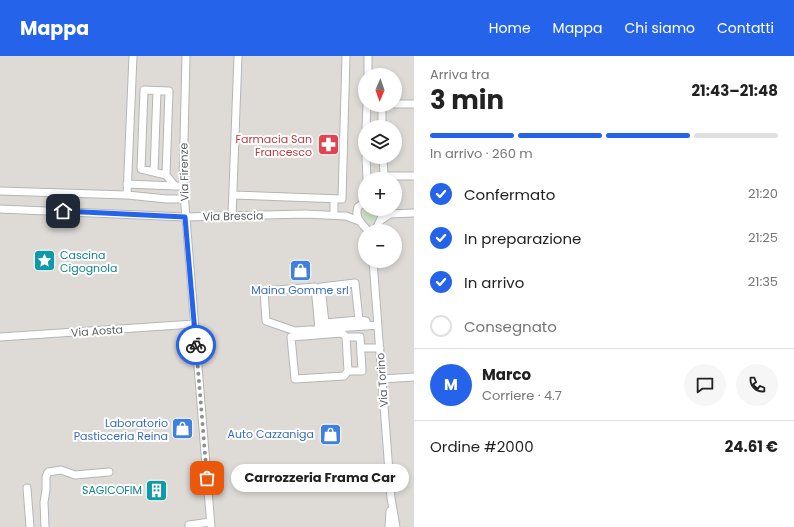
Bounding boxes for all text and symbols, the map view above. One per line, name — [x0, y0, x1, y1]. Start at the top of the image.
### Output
text: Mappa — [20, 15, 89, 42]
text: Home — [489, 18, 531, 38]
text: Mappa — [553, 18, 603, 38]
text: Chi siamo — [625, 18, 695, 38]
text: Contatti — [717, 18, 774, 38]
text: Arriva tra — [430, 65, 490, 84]
north arrow — [358, 68, 402, 112]
map controls — [358, 68, 402, 268]
text: 21:43–21:48 — [692, 80, 778, 101]
text: 3 min — [430, 82, 504, 118]
button: layers — [358, 120, 402, 164]
place label: Farmacia San Francesco — [235, 131, 312, 160]
pharmacy icon: Farmacia San Francesco — [315, 132, 341, 158]
street label: Via Firenze — [175, 142, 193, 201]
text: In arrivo · 260 m — [430, 144, 533, 163]
button: + — [358, 172, 402, 216]
icon: check — [430, 183, 452, 205]
text: Confermato — [464, 184, 555, 205]
text: 21:20 — [748, 184, 778, 203]
pin — [46, 194, 80, 228]
icon: home — [52, 200, 74, 222]
street label: Via Brescia — [202, 207, 264, 225]
button: − — [358, 224, 402, 268]
icon: check — [430, 227, 452, 249]
text: In preparazione — [464, 228, 581, 249]
text: 21:25 — [748, 228, 778, 247]
place label: Cascina Cigognola — [60, 247, 117, 276]
place icon: Cascina Cigognola — [32, 248, 58, 274]
shop icon: Maina Gomme srl — [287, 257, 313, 283]
icon: check — [430, 271, 452, 293]
text: In arrivo — [464, 272, 524, 293]
text: 21:35 — [748, 272, 778, 291]
place label: Maina Gomme srl — [251, 282, 349, 298]
text: Consegnato — [464, 316, 557, 337]
street label: Via Aosta — [70, 321, 124, 341]
courier — [176, 325, 216, 365]
icon: bike — [185, 334, 207, 356]
street label: Via Torino — [372, 352, 392, 408]
text: Marco — [482, 364, 531, 385]
button: chat — [684, 364, 726, 406]
button: phone — [736, 364, 778, 406]
text: M — [444, 374, 458, 395]
text: Corriere · 4.7 — [482, 386, 562, 405]
place label: Laboratorio Pasticceria Reina — [74, 415, 168, 444]
shop icon: Laboratorio Pasticceria Reina — [170, 416, 196, 442]
shop icon: Auto Cazzaniga — [317, 421, 343, 447]
place label: Auto Cazzaniga — [228, 426, 314, 442]
text: Ordine #2000 — [430, 436, 534, 457]
text: 24.61 € — [725, 436, 778, 457]
pin — [190, 461, 224, 495]
callout: Carrozzeria Frama Car — [231, 464, 409, 492]
icon: bag — [196, 467, 218, 489]
text: Carrozzeria Frama Car — [244, 468, 396, 487]
building icon: SAGICOFIM — [144, 477, 170, 503]
place label: SAGICOFIM — [82, 482, 142, 498]

